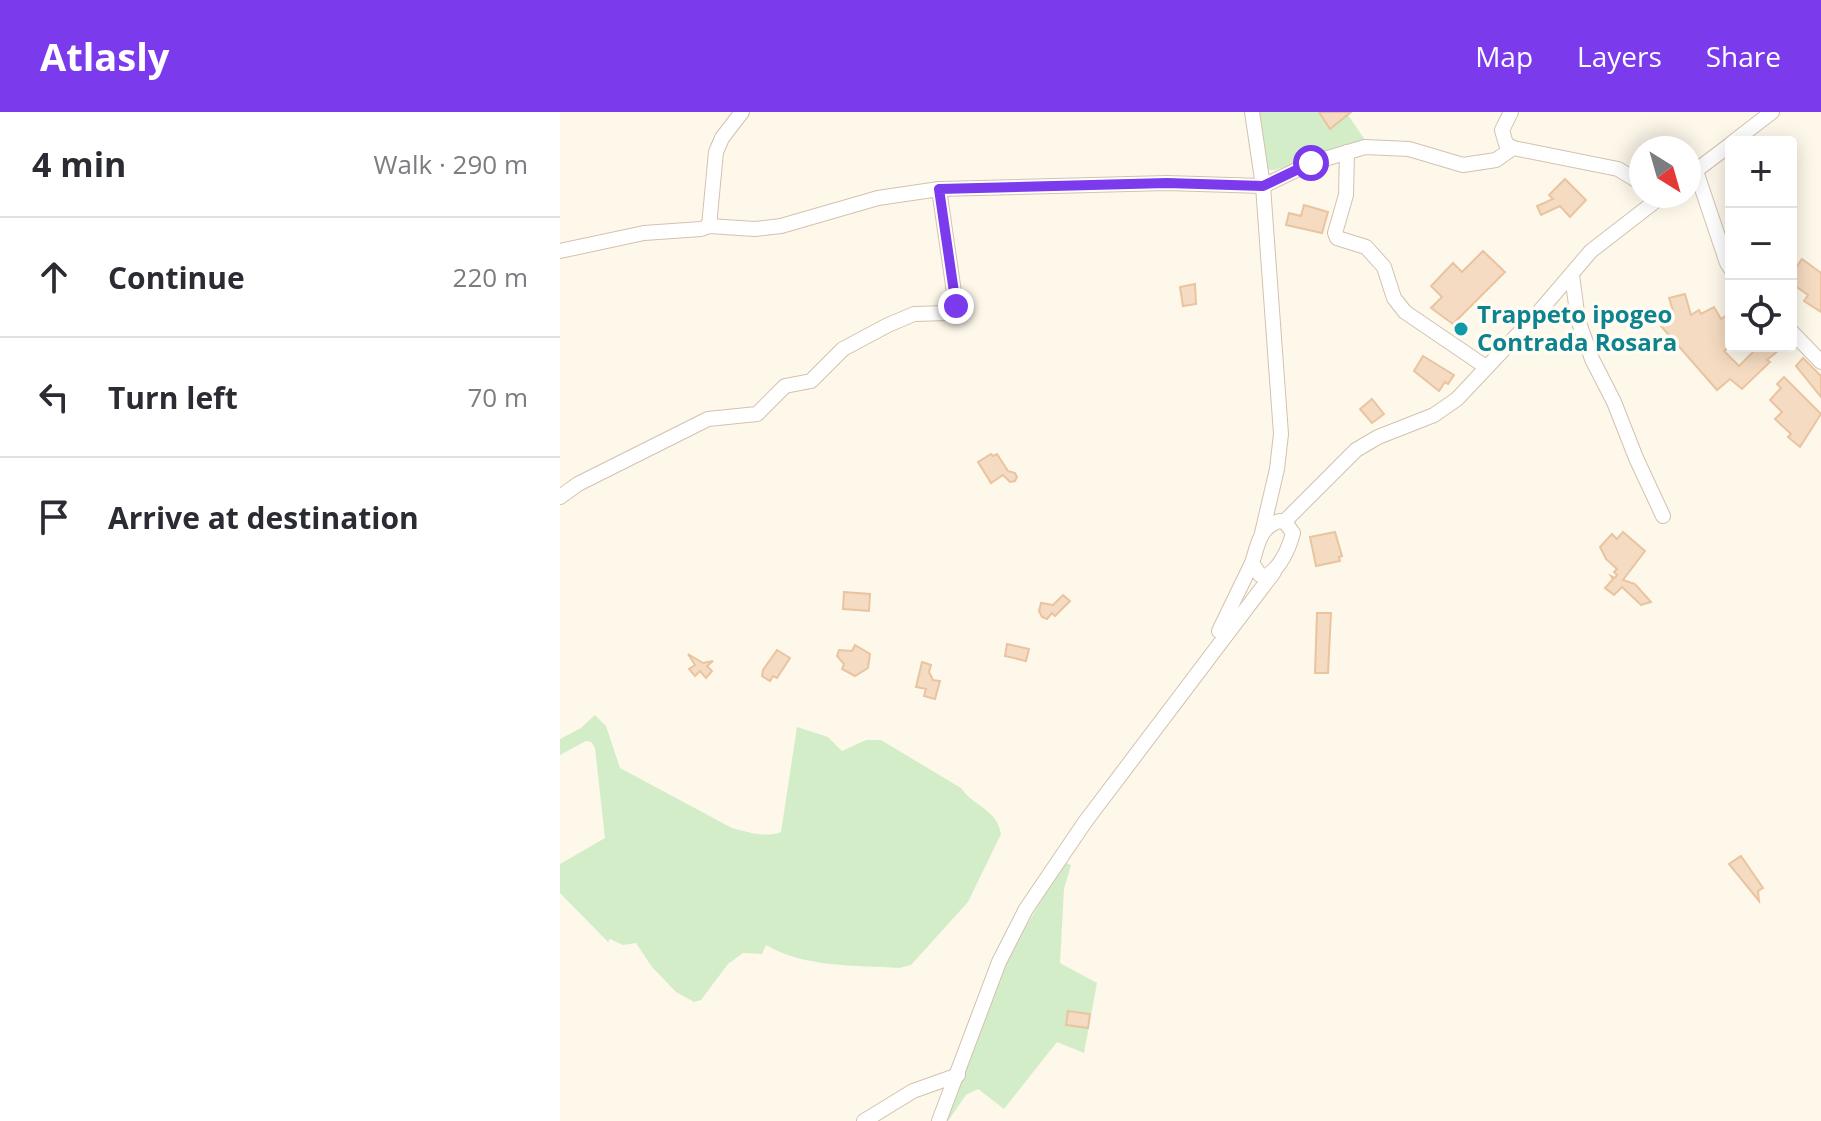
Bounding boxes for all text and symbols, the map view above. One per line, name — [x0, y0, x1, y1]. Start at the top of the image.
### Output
text: Atlasly — [40, 30, 169, 82]
text: Map — [1475, 37, 1533, 75]
text: Layers — [1577, 37, 1662, 75]
text: Share — [1706, 37, 1781, 75]
north arrow — [1629, 136, 1701, 208]
map controls — [1725, 136, 1797, 352]
button: + — [1725, 136, 1797, 208]
text: 4 min — [32, 141, 126, 187]
route start — [1293, 145, 1329, 181]
text: Walk · 290 m — [374, 146, 528, 182]
button: − — [1725, 208, 1797, 280]
icon: ahead — [32, 255, 76, 299]
text: Continue — [108, 257, 245, 298]
text: 220 m — [453, 259, 528, 295]
button: locate — [1725, 280, 1797, 352]
route end — [938, 288, 974, 324]
place label: Trappeto ipogeo Contrada Rosara — [1477, 297, 1677, 358]
marker: Trappeto ipogeo Contrada Rosara — [1452, 320, 1470, 338]
icon: left — [32, 375, 76, 419]
text: Turn left — [108, 377, 238, 418]
text: 70 m — [467, 379, 528, 415]
icon: arrive — [32, 495, 76, 539]
text: Arrive at destination — [108, 497, 419, 538]

